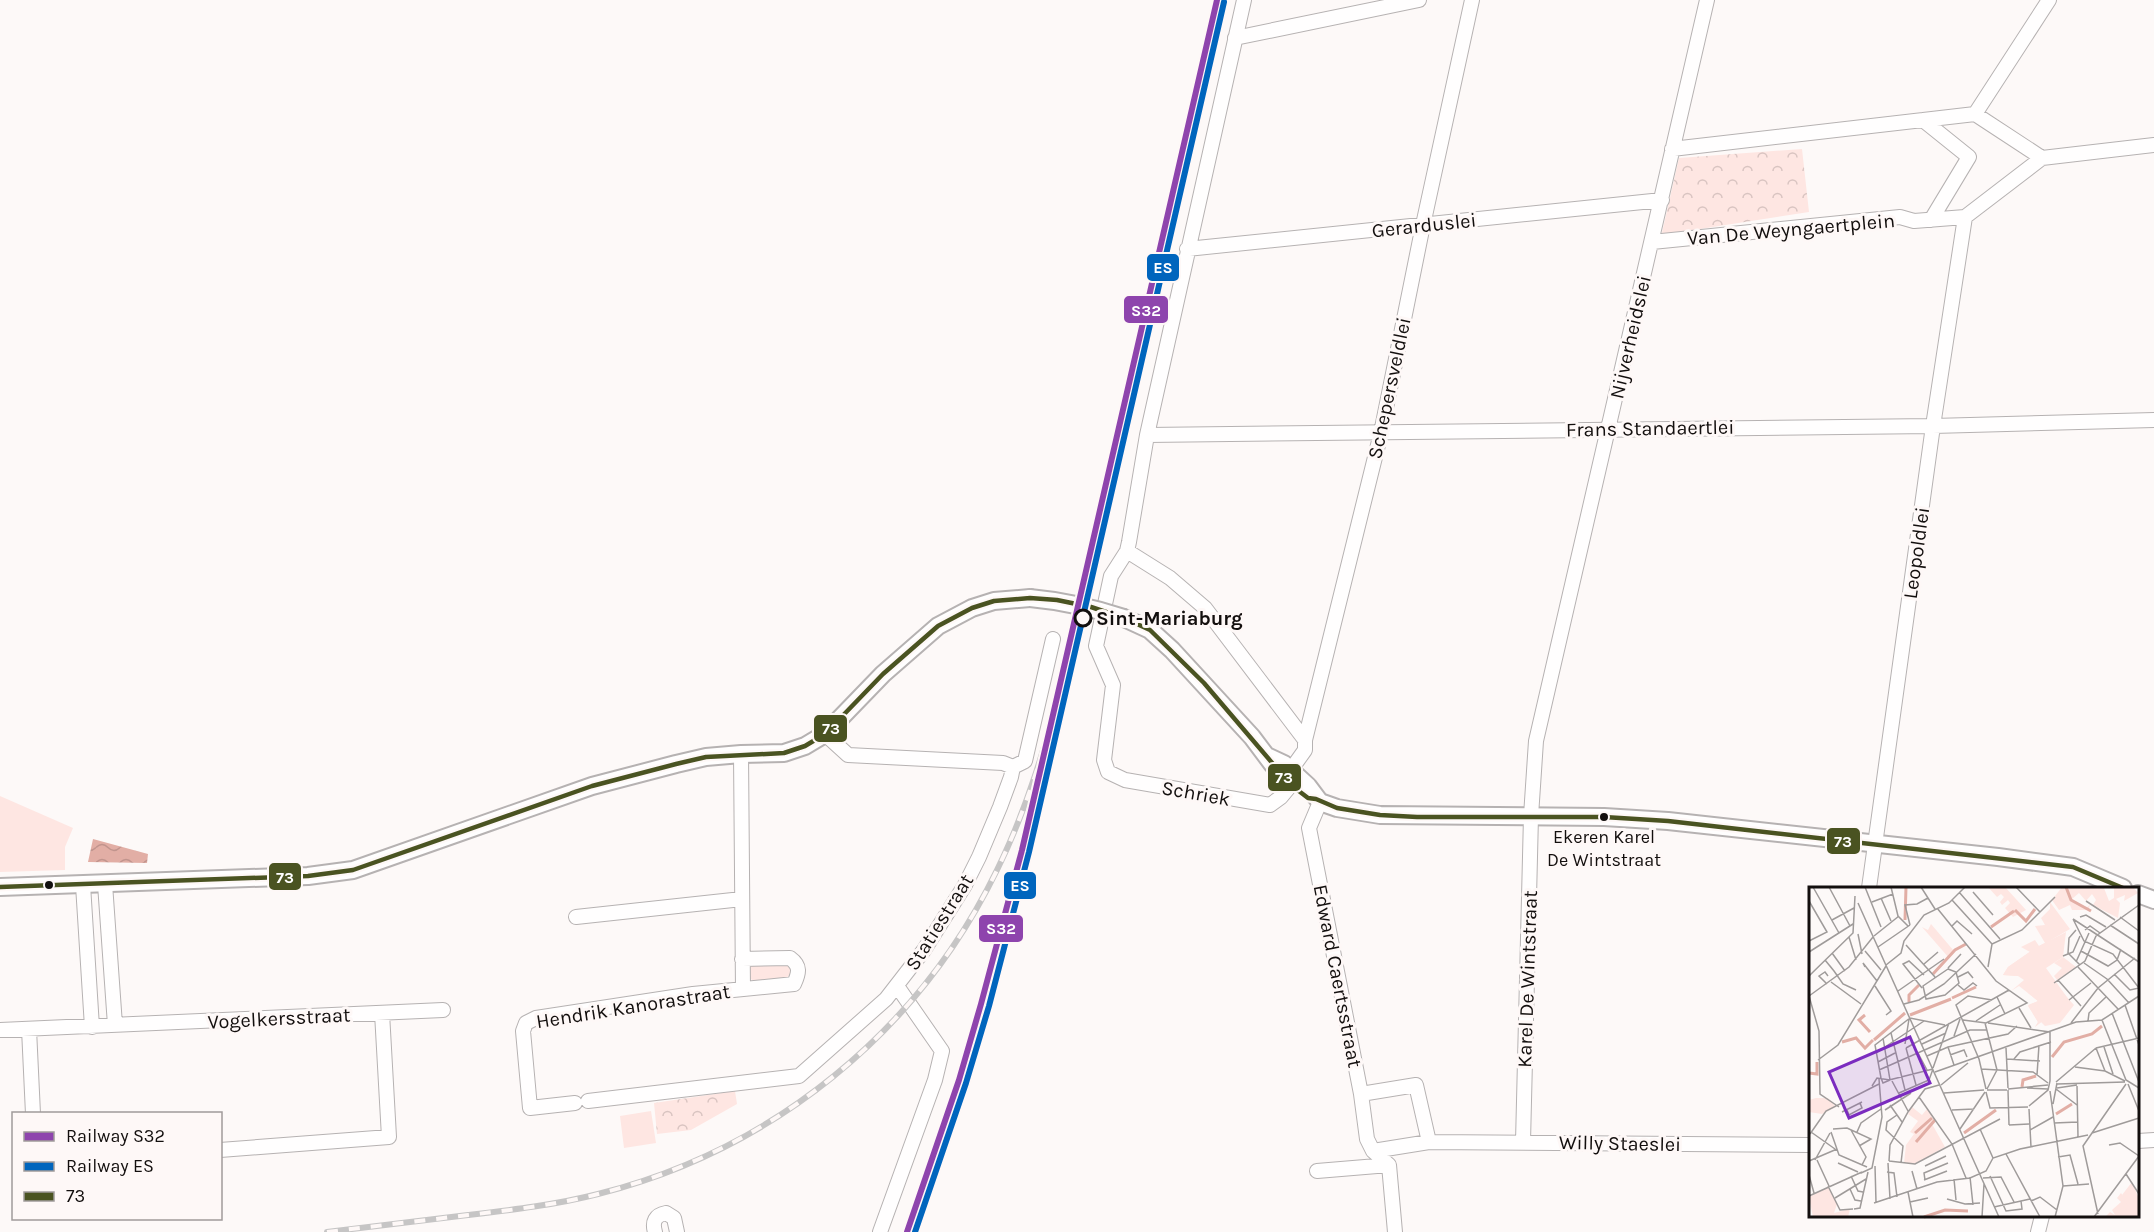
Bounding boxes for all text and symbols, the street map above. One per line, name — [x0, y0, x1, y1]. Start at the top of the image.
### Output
street label: Gerarduslei — [1371, 209, 1477, 242]
street label: Van De Weyngaertplein — [1686, 209, 1896, 250]
line badge: ES — [1146, 253, 1180, 282]
text: ES — [1153, 258, 1173, 277]
street label: Nijverheidslei — [1605, 273, 1656, 401]
line badge: S32 — [1123, 295, 1169, 324]
text: S32 — [1131, 301, 1161, 320]
street label: Schepersveldlei — [1363, 315, 1416, 461]
street label: Frans Standaertlei — [1566, 416, 1734, 441]
street label: Leopoldlei — [1899, 506, 1934, 600]
place label: Sint-Mariaburg — [1096, 607, 1243, 630]
marker: Sint-Mariaburg — [1074, 609, 1092, 627]
line badge: 73 — [813, 714, 848, 743]
text: 73 — [822, 719, 840, 738]
line badge: 73 — [1267, 763, 1302, 792]
text: 73 — [1275, 768, 1293, 787]
street label: Schriek — [1160, 776, 1232, 811]
marker: Ekeren Karel De Wintstraat — [1598, 811, 1610, 823]
place label: Ekeren Karel De Wintstraat — [1547, 826, 1661, 871]
line badge: 73 — [1826, 827, 1861, 855]
text: 73 — [1834, 832, 1852, 851]
line badge: 73 — [268, 862, 302, 891]
text: 73 — [276, 868, 294, 887]
street label: Statiestraat — [901, 869, 978, 975]
line badge: ES — [1003, 871, 1037, 900]
text: ES — [1010, 876, 1030, 895]
unlabelled marker — [43, 879, 55, 891]
street label: Edward Caertsstraat — [1308, 883, 1367, 1070]
inset map — [1809, 887, 2139, 1217]
street label: Karel De Wintstraat — [1513, 889, 1542, 1068]
line badge: S32 — [978, 914, 1024, 943]
text: S32 — [986, 919, 1016, 938]
street label: Hendrik Kanorastraat — [534, 980, 732, 1033]
street label: Vogelkersstraat — [207, 1003, 351, 1034]
legend — [12, 1112, 222, 1220]
text: Railway S32 — [66, 1125, 165, 1147]
street label: Willy Staeslei — [1559, 1131, 1681, 1156]
text: Railway ES — [66, 1155, 154, 1177]
text: 73 — [66, 1185, 85, 1207]

